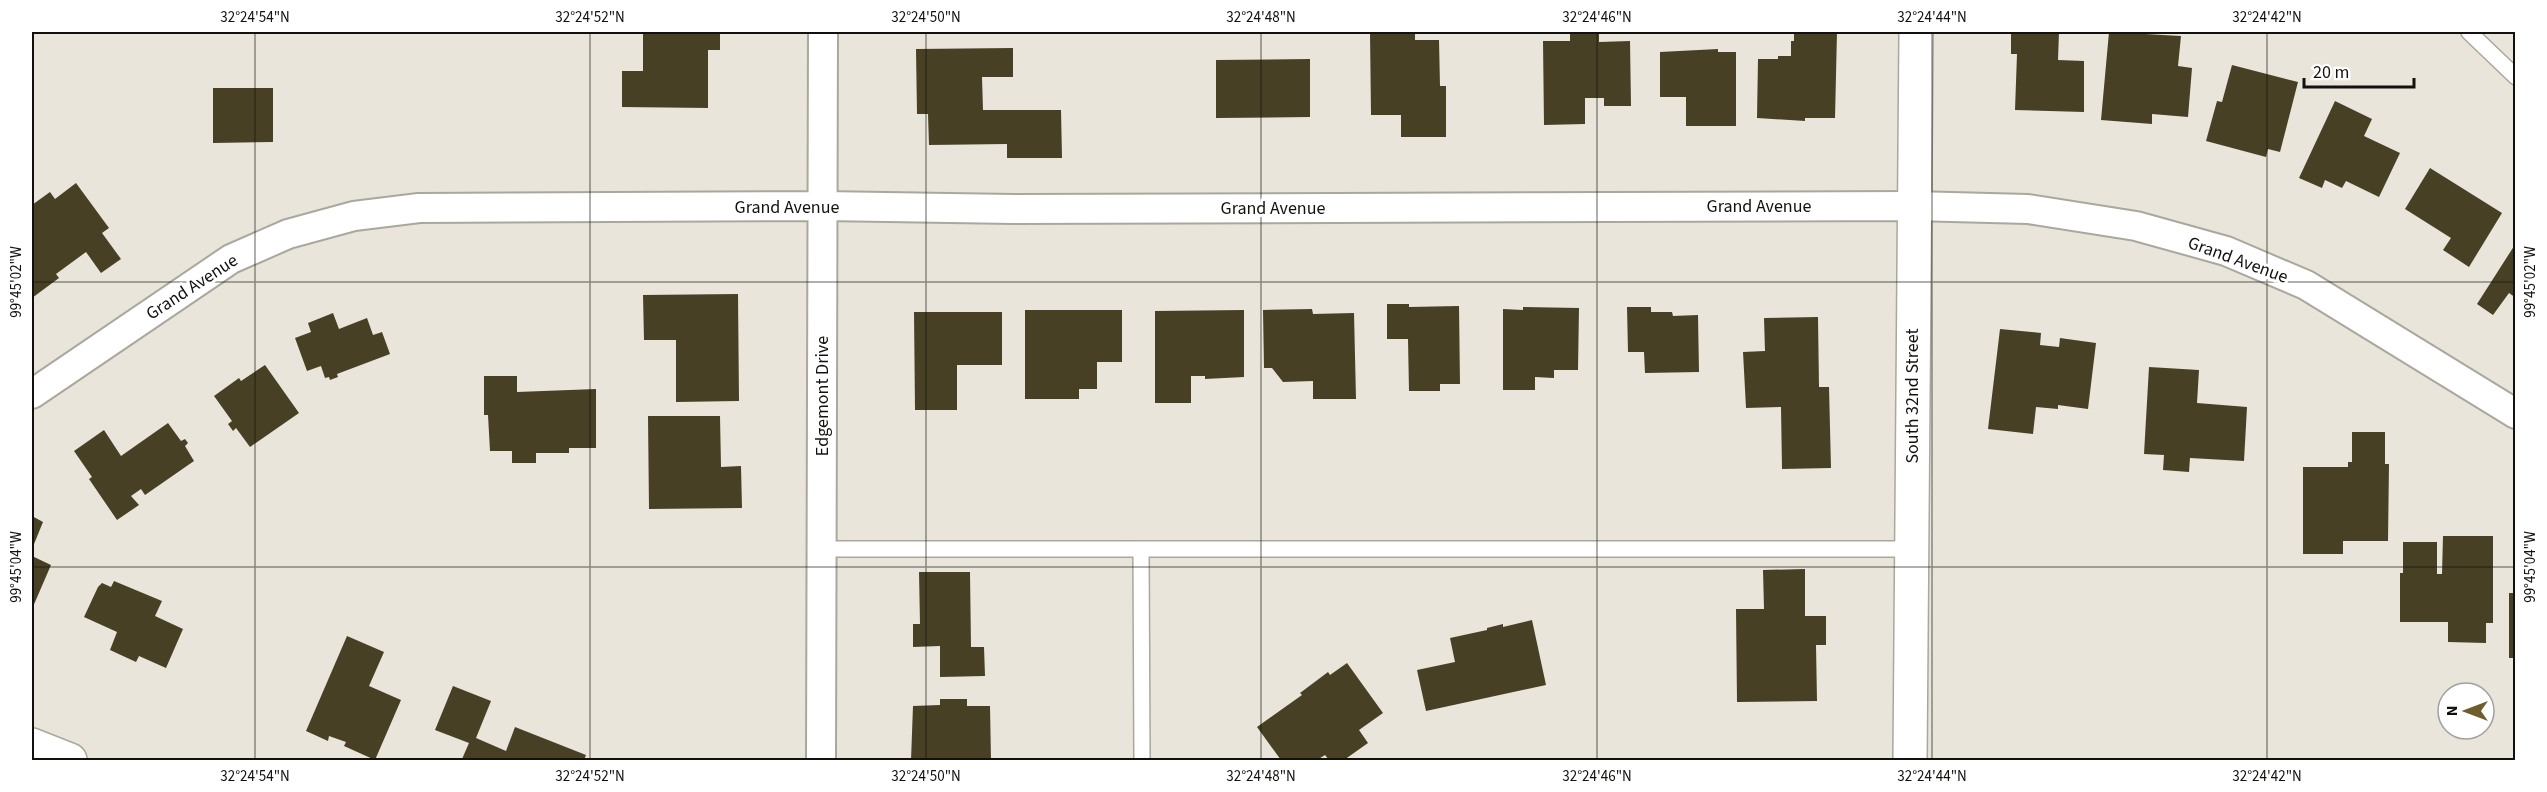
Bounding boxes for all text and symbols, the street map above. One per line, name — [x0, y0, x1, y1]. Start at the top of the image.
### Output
text: 32°24'54"N — [220, 7, 290, 28]
text: 32°24'52"N — [555, 7, 625, 28]
text: 32°24'50"N — [891, 7, 961, 28]
text: 32°24'48"N — [1226, 7, 1296, 28]
text: 32°24'46"N — [1562, 7, 1632, 28]
text: 32°24'44"N — [1897, 7, 1967, 28]
text: 32°24'42"N — [2232, 7, 2302, 28]
scale bar — [2304, 51, 2414, 89]
text: 20 m — [2313, 60, 2349, 85]
street label: Grand Avenue — [1707, 194, 1812, 219]
street label: Grand Avenue — [735, 195, 840, 220]
street label: Grand Avenue — [1221, 196, 1326, 221]
street label: Grand Avenue — [2184, 230, 2292, 290]
text: 99°45'02"W — [6, 246, 27, 318]
text: 99°45'02"W — [2520, 246, 2541, 318]
street label: Grand Avenue — [141, 248, 243, 326]
street label: South 32nd Street — [1900, 328, 1925, 464]
street label: Edgemont Drive — [810, 336, 835, 456]
text: 99°45'04"W — [6, 531, 27, 603]
text: 99°45'04"W — [2520, 531, 2541, 603]
north arrow — [2436, 681, 2496, 741]
text: N — [2441, 706, 2463, 716]
text: 32°24'54"N — [220, 766, 290, 787]
text: 32°24'52"N — [555, 766, 625, 787]
text: 32°24'50"N — [891, 766, 961, 787]
text: 32°24'48"N — [1226, 766, 1296, 787]
text: 32°24'46"N — [1562, 766, 1632, 787]
text: 32°24'44"N — [1897, 766, 1967, 787]
text: 32°24'42"N — [2232, 766, 2302, 787]

